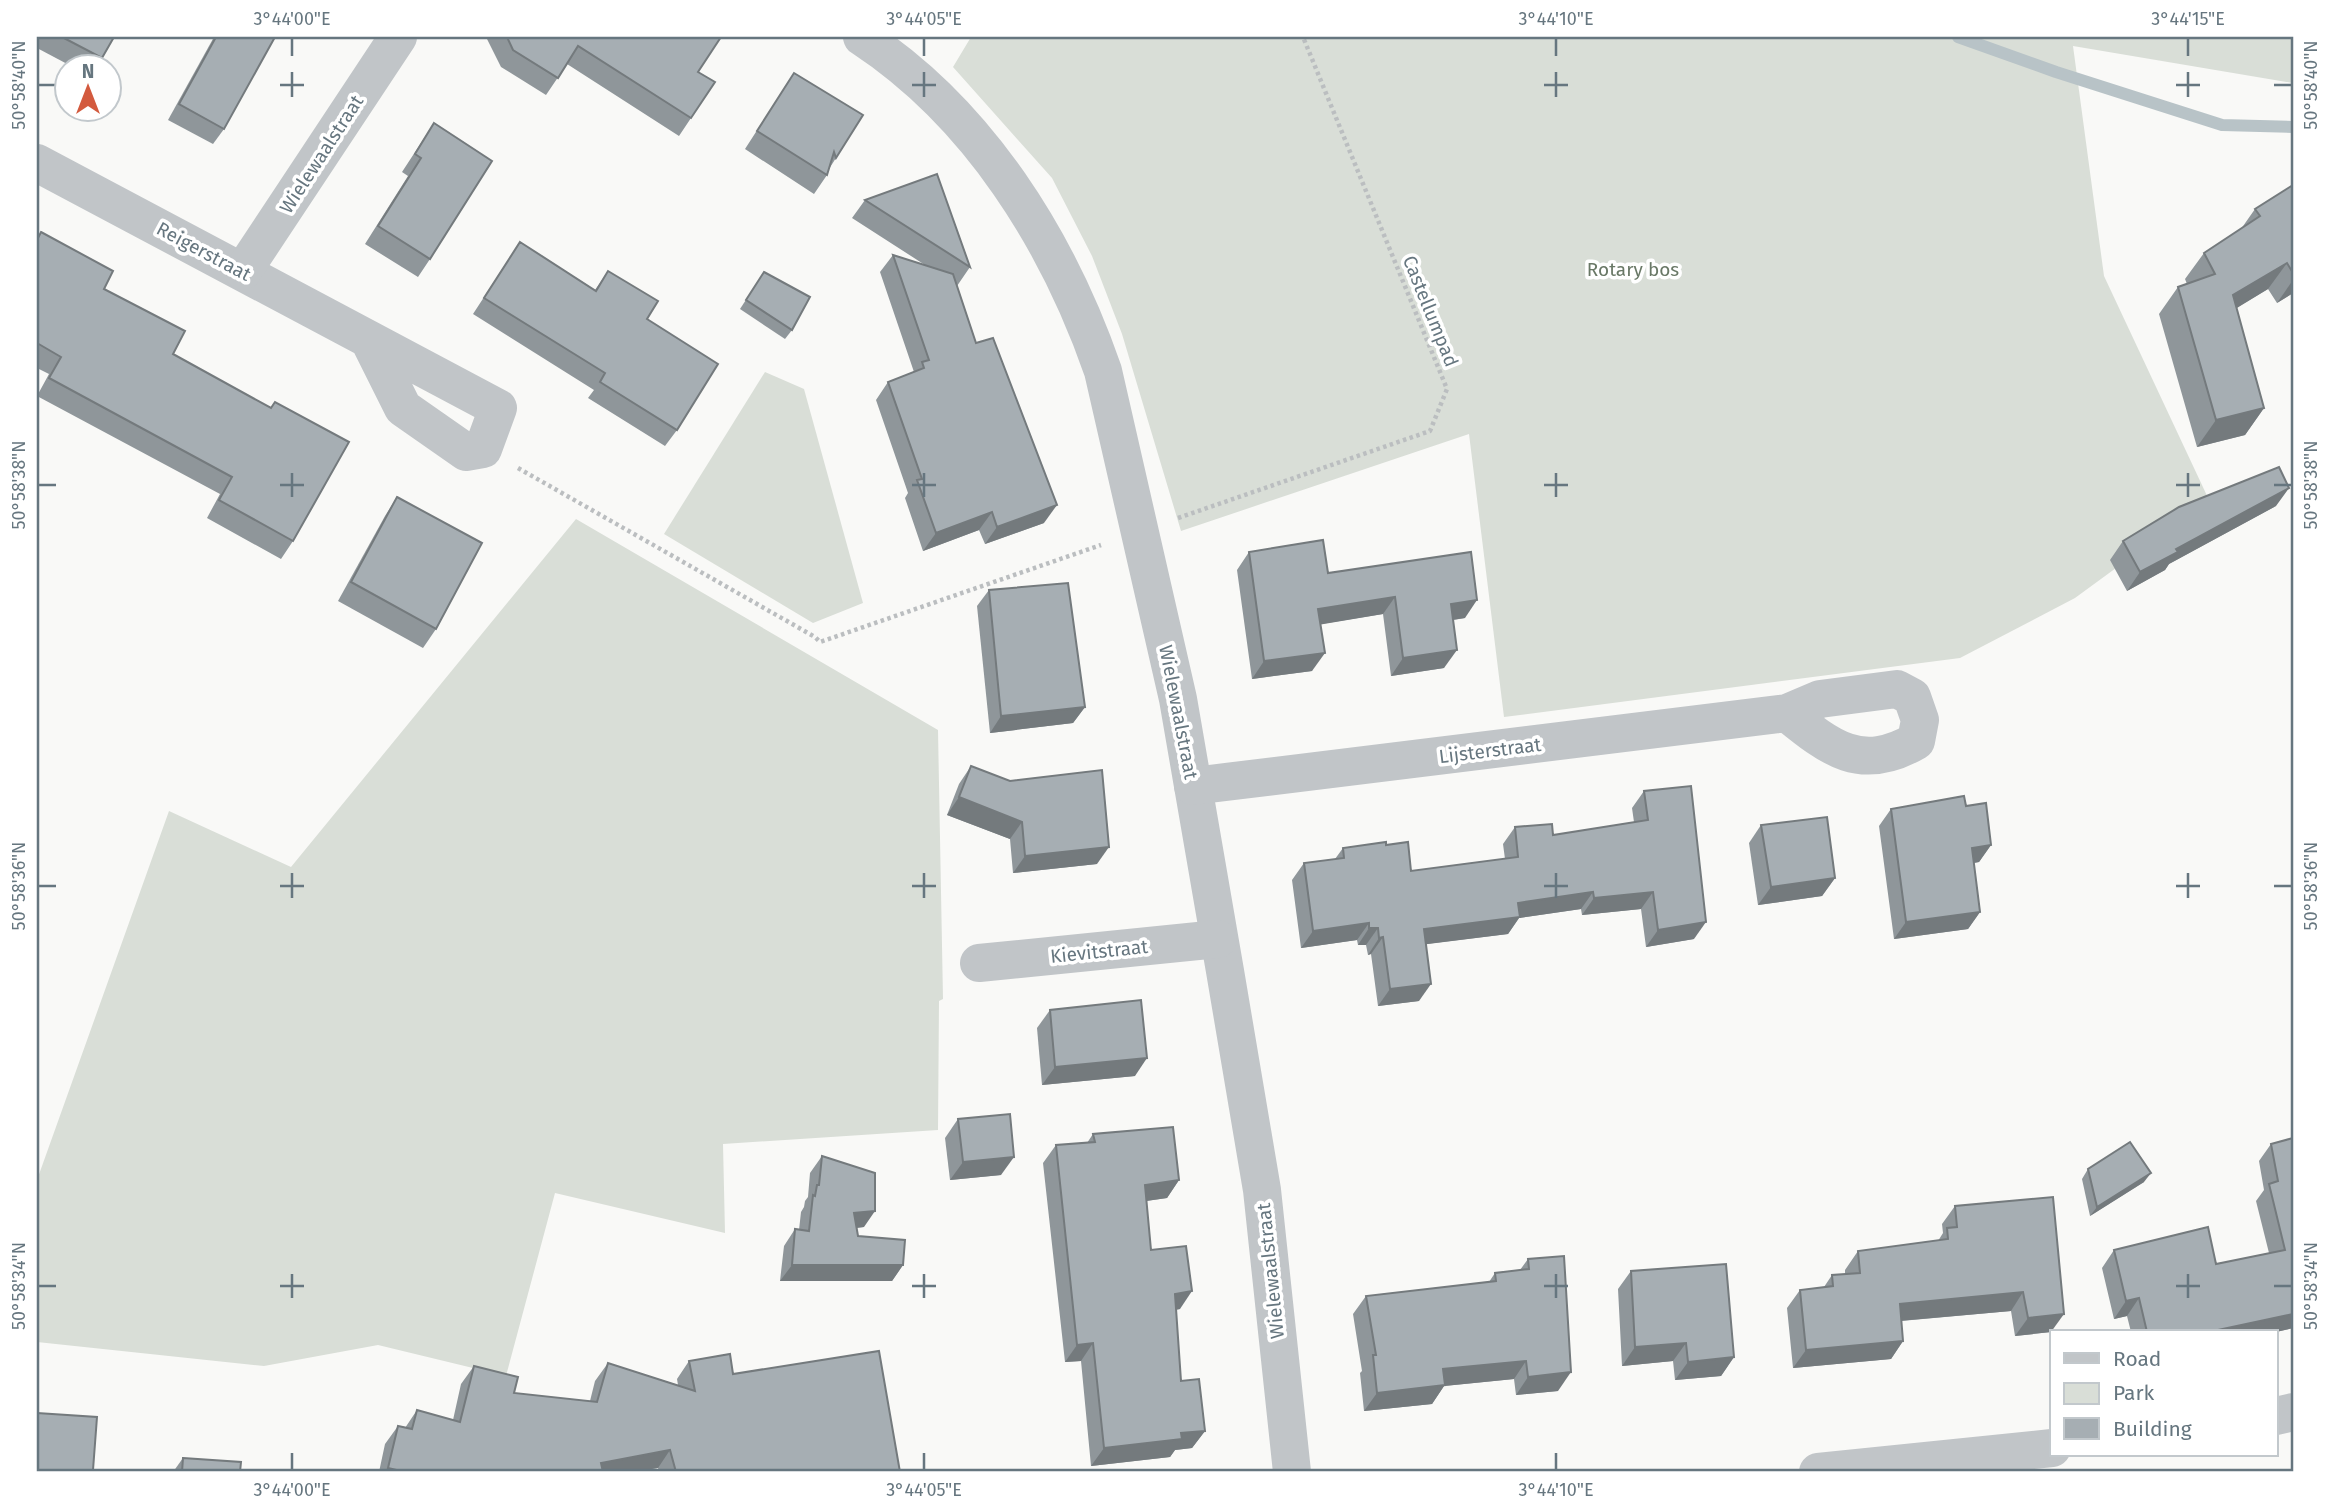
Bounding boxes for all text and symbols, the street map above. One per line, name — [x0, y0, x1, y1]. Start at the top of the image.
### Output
text: 3°44'00"E — [253, 8, 331, 30]
text: 3°44'05"E — [886, 8, 962, 30]
text: 3°44'10"E — [1518, 8, 1594, 30]
text: 3°44'15"E — [2151, 8, 2225, 30]
text: 50°58'40"N — [8, 40, 30, 130]
text: 50°58'40"N — [2300, 40, 2322, 130]
north arrow — [52, 52, 122, 122]
text: N — [82, 60, 94, 83]
street label: Wielewaalstraat — [275, 91, 368, 218]
street label: Reigerstraat — [153, 217, 255, 286]
street label: Castellumpad — [1398, 252, 1463, 370]
park label: Rotary bos — [1587, 258, 1679, 281]
text: 50°58'38"N — [8, 440, 30, 530]
text: 50°58'38"N — [2300, 440, 2322, 530]
street label: Wielewaalstraat — [1154, 643, 1203, 781]
street label: Lijsterstraat — [1438, 733, 1543, 768]
text: 50°58'36"N — [8, 842, 30, 930]
text: 50°58'36"N — [2300, 842, 2322, 930]
street label: Kievitstraat — [1049, 935, 1149, 968]
street label: Wielewaalstraat — [1252, 1202, 1289, 1340]
text: 50°58'34"N — [8, 1242, 30, 1330]
text: 50°58'34"N — [2300, 1242, 2322, 1330]
legend — [2050, 1330, 2278, 1456]
text: Road — [2113, 1346, 2161, 1372]
text: Park — [2113, 1380, 2155, 1406]
text: Building — [2113, 1416, 2192, 1442]
text: 3°44'00"E — [253, 1479, 331, 1501]
text: 3°44'05"E — [886, 1479, 962, 1501]
text: 3°44'10"E — [1518, 1479, 1594, 1501]

